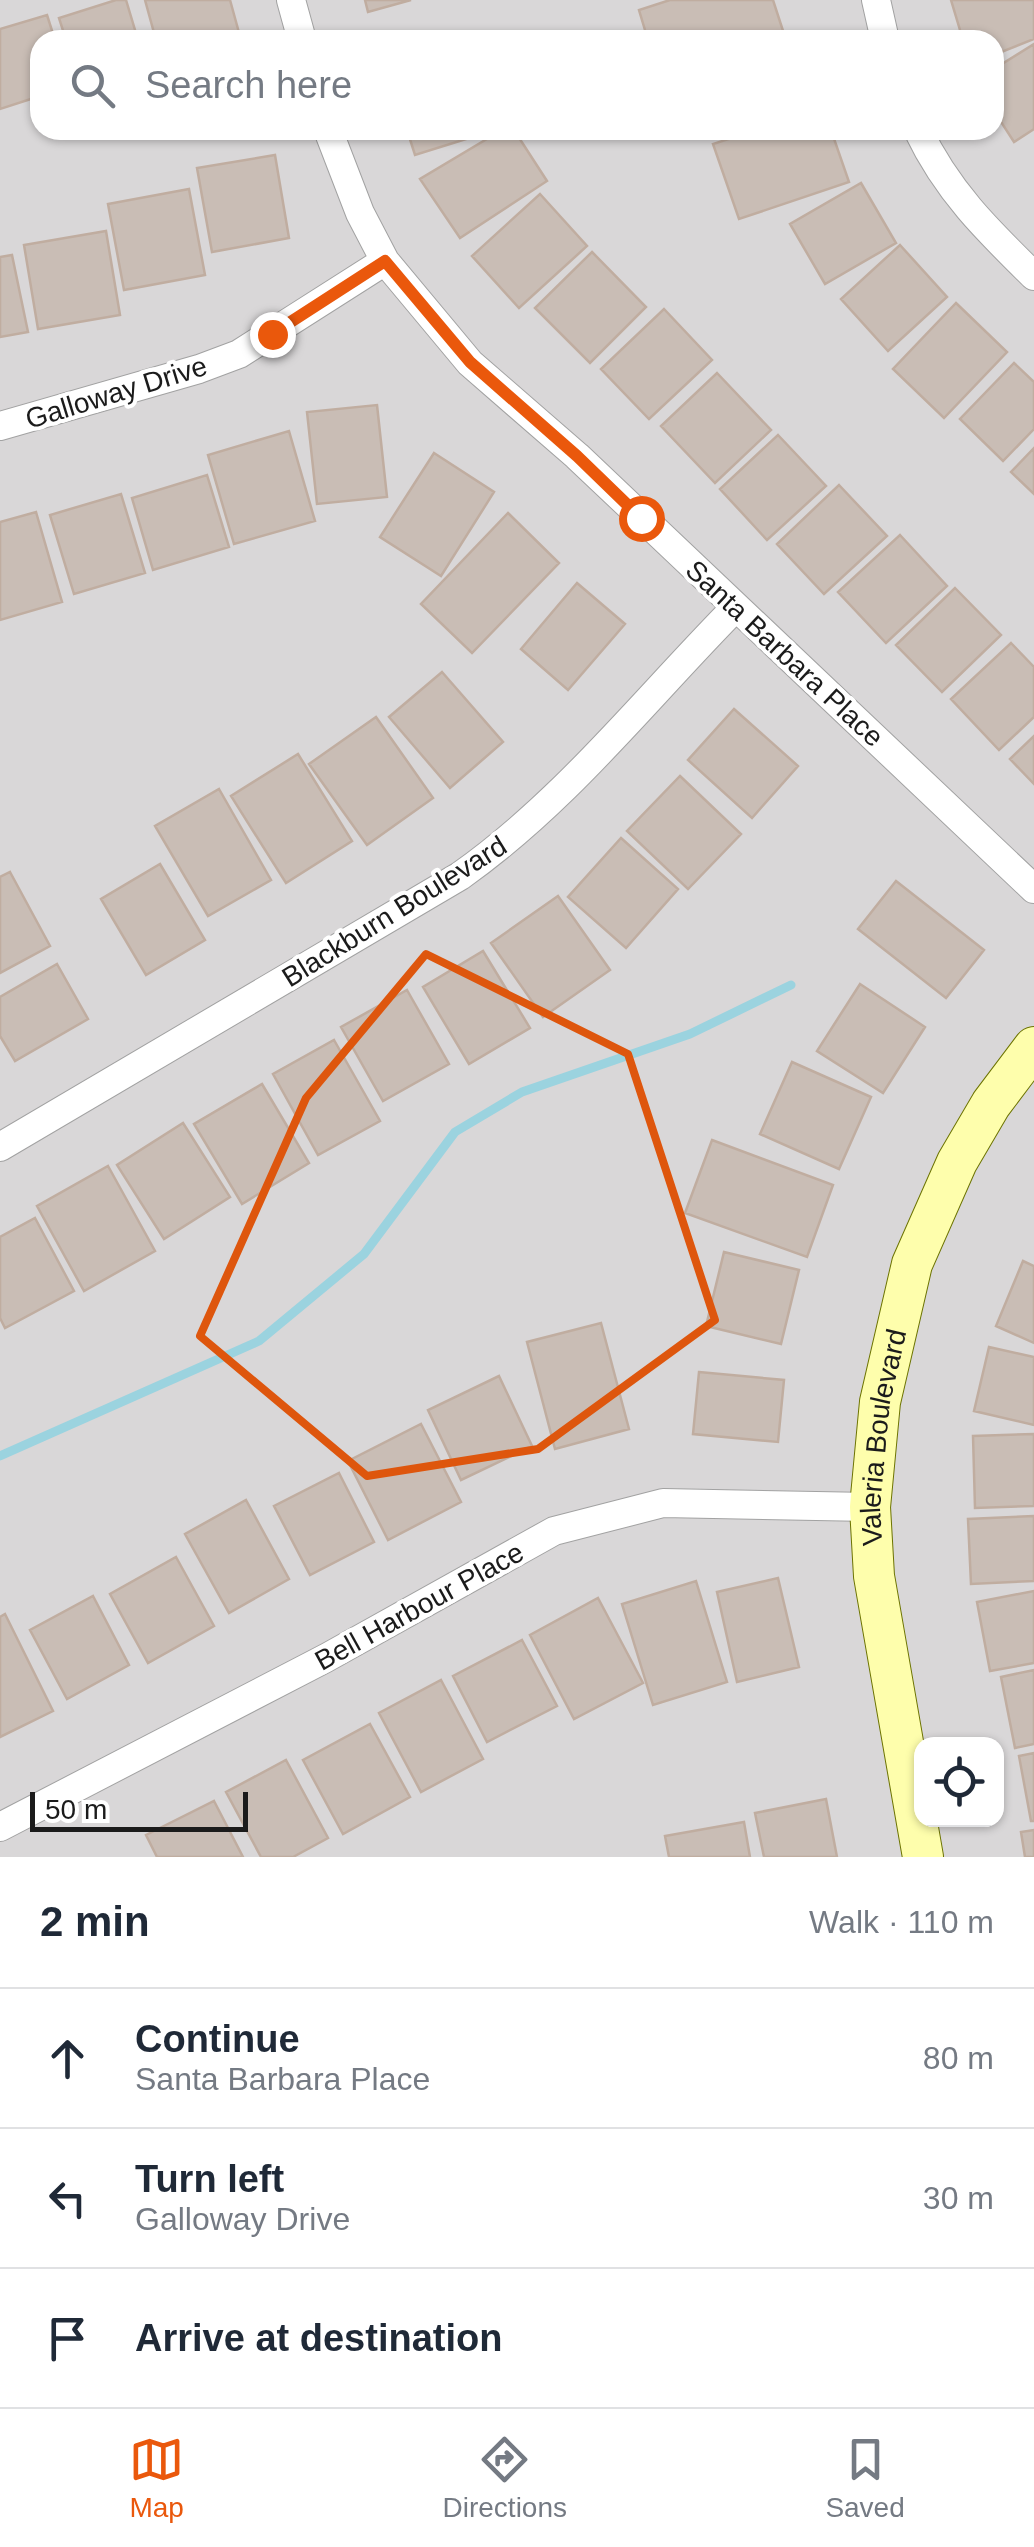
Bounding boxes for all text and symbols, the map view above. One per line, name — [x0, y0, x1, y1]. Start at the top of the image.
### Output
search box — [30, 30, 1004, 140]
icon: search — [65, 58, 120, 113]
text: Search here — [145, 64, 352, 106]
route end — [250, 312, 296, 358]
street label: Galloway Drive — [22, 350, 211, 435]
route start — [619, 496, 665, 542]
street label: Santa Barbara Place — [680, 554, 890, 753]
street label: Blackburn Boulevard — [276, 830, 512, 993]
street label: Valeria Boulevard — [855, 1326, 912, 1547]
street label: Bell Harbour Place — [310, 1536, 529, 1677]
map controls — [914, 1737, 1004, 1827]
button: locate — [914, 1737, 1004, 1827]
scale bar — [30, 1787, 248, 1832]
text: 50 m — [45, 1794, 107, 1825]
text: 2 min — [40, 1898, 150, 1945]
text: Walk · 110 m — [809, 1904, 994, 1940]
text: Continue — [135, 2018, 300, 2060]
icon: ahead — [40, 2031, 95, 2086]
text: 80 m — [923, 2040, 994, 2076]
text: Santa Barbara Place — [135, 2061, 430, 2097]
text: Turn left — [135, 2158, 284, 2200]
icon: left — [40, 2171, 95, 2226]
text: 30 m — [923, 2180, 994, 2216]
text: Galloway Drive — [135, 2201, 350, 2237]
icon: arrive — [40, 2311, 95, 2366]
text: Arrive at destination — [135, 2317, 502, 2359]
tab: Map — [129, 2432, 184, 2524]
tab: Directions — [443, 2432, 567, 2524]
tab: Saved — [825, 2432, 905, 2524]

